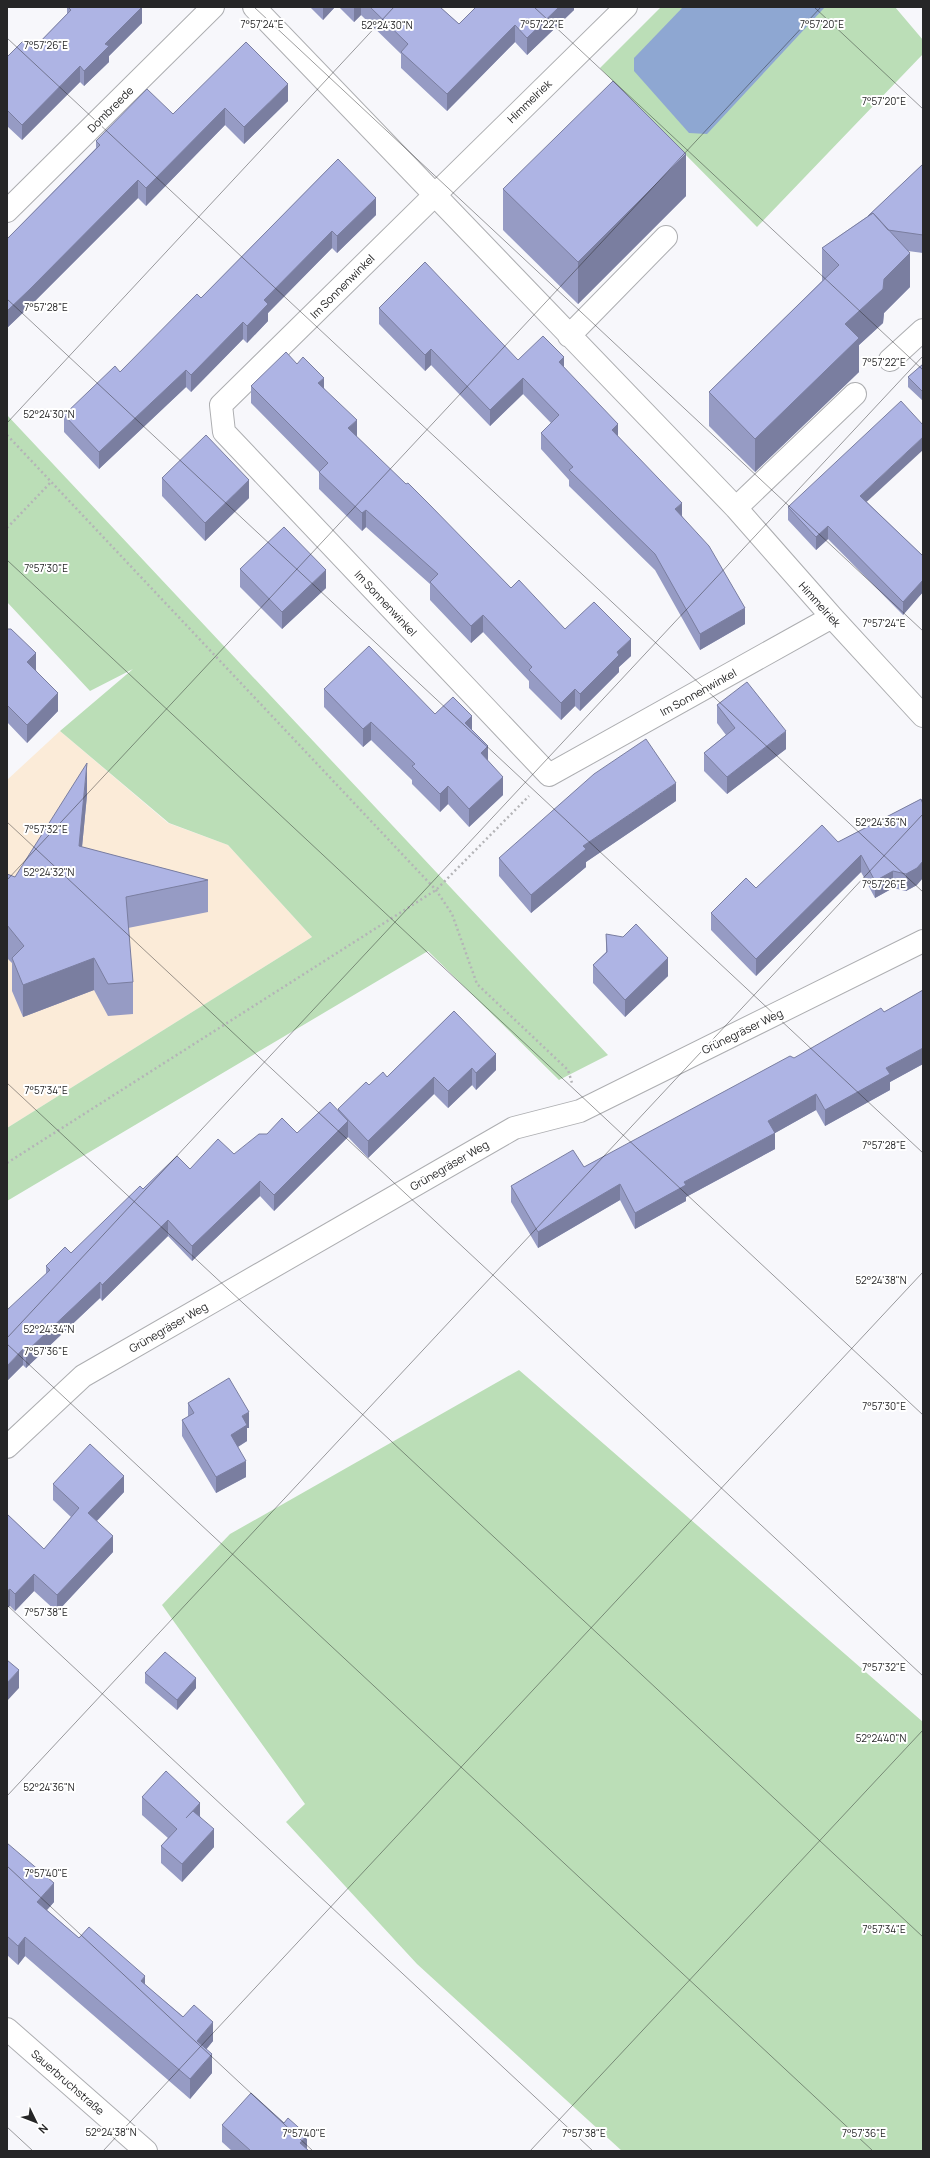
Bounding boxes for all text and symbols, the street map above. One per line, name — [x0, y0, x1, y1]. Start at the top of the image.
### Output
text: 7°57'24"E — [240, 17, 284, 31]
text: 7°57'22"E — [520, 17, 564, 31]
text: 7°57'20"E — [800, 17, 844, 31]
text: 52°24'30"N — [361, 18, 413, 32]
text: 7°57'26"E — [24, 38, 68, 52]
street label: Himmelriek — [504, 76, 555, 126]
street label: Dombreede — [84, 82, 137, 135]
text: 7°57'20"E — [862, 94, 906, 108]
street label: Im Sonnenwinkel — [307, 251, 377, 321]
text: 7°57'28"E — [24, 300, 68, 314]
text: 7°57'22"E — [862, 355, 906, 369]
text: 52°24'30"N — [23, 407, 75, 421]
text: 7°57'30"E — [24, 561, 68, 575]
street label: Im Sonnenwinkel — [351, 567, 421, 639]
street label: Himmelriek — [796, 578, 845, 630]
text: 7°57'24"E — [862, 616, 906, 630]
street label: Im Sonnenwinkel — [657, 665, 739, 719]
text: 52°24'36"N — [855, 815, 907, 829]
text: 7°57'32"E — [24, 822, 68, 836]
text: 52°24'32"N — [24, 865, 75, 879]
text: 7°57'26"E — [862, 877, 906, 891]
street label: Grünegräser Weg — [699, 1005, 785, 1057]
text: 7°57'34"E — [24, 1083, 68, 1097]
street label: Grünegräser Weg — [407, 1136, 491, 1194]
text: 7°57'28"E — [862, 1138, 906, 1152]
text: 52°24'38"N — [855, 1273, 907, 1287]
street label: Grünegräser Weg — [126, 1298, 210, 1356]
text: 52°24'34"N — [24, 1322, 75, 1336]
text: 7°57'36"E — [24, 1344, 68, 1358]
text: 7°57'30"E — [862, 1399, 906, 1413]
text: 7°57'38"E — [24, 1605, 68, 1619]
text: 7°57'32"E — [862, 1660, 906, 1674]
text: 52°24'40"N — [856, 1731, 906, 1745]
text: 52°24'36"N — [23, 1780, 75, 1794]
text: 7°57'40"E — [25, 1866, 68, 1880]
text: 7°57'34"E — [862, 1922, 906, 1936]
street label: Sauerbruchstraße — [28, 2046, 108, 2118]
north arrow — [16, 2102, 56, 2142]
text: N — [35, 2121, 52, 2137]
text: 52°24'38"N — [85, 2125, 137, 2139]
text: 7°57'40"E — [283, 2126, 326, 2140]
text: 7°57'38"E — [562, 2126, 606, 2140]
text: 7°57'36"E — [842, 2126, 886, 2140]

